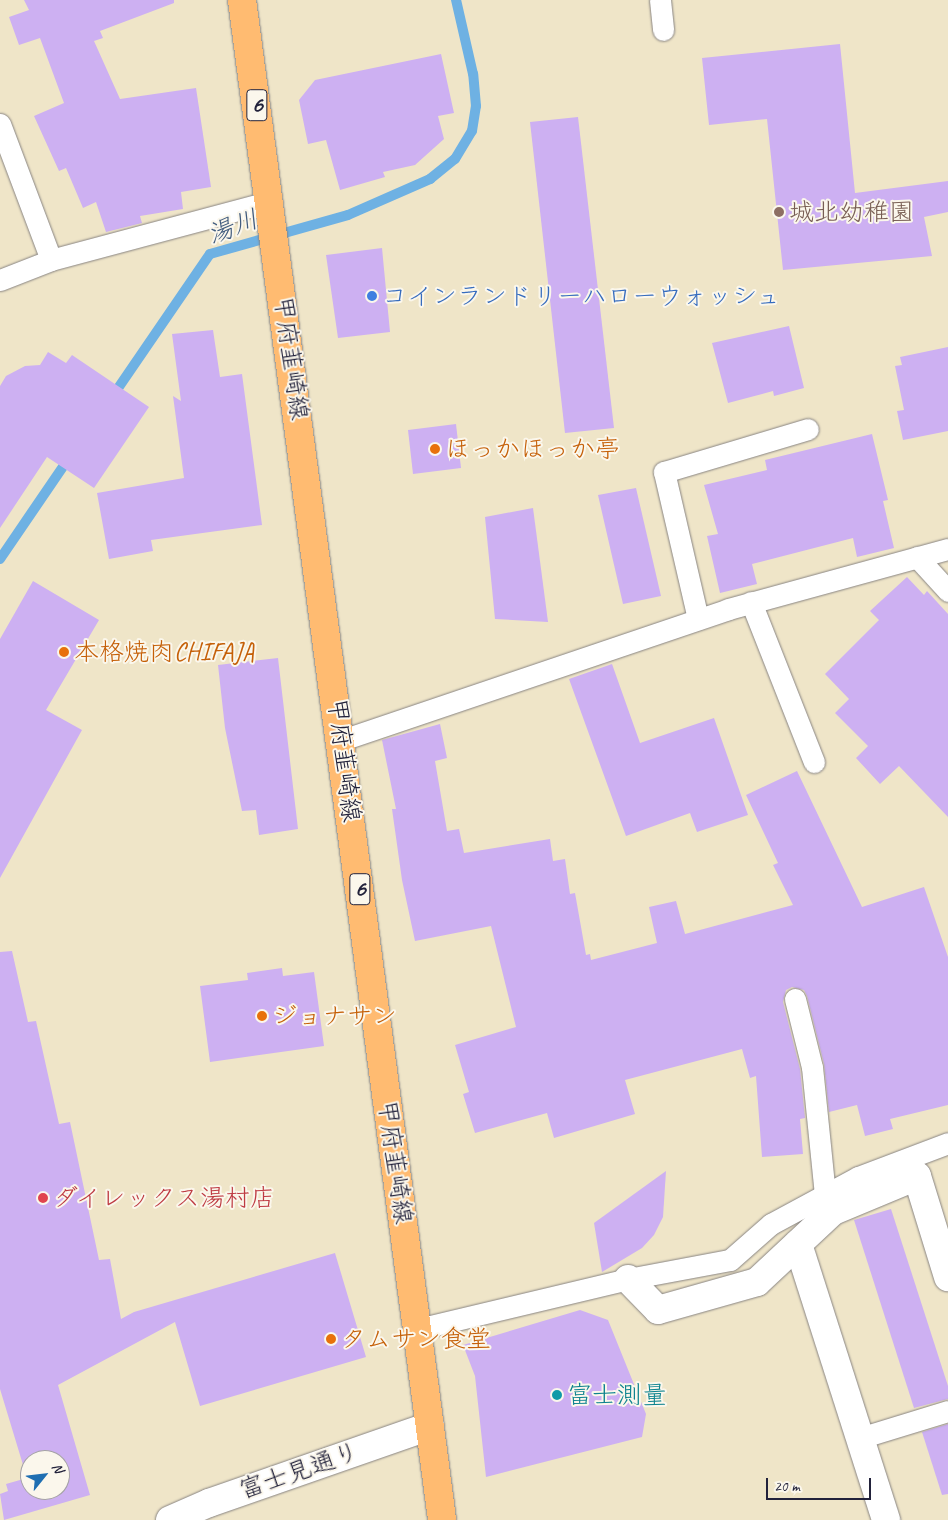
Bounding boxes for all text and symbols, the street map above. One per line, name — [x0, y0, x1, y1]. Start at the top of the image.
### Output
road number: 6 — [246, 84, 268, 126]
place label: 城北幼稚園 — [789, 197, 914, 227]
water label: 湯川 — [203, 203, 263, 251]
marker: 城北幼稚園 — [773, 206, 785, 218]
place label: コインランドリーハローウォッシュ — [382, 281, 782, 311]
marker: コインランドリーハローウォッシュ — [366, 290, 378, 302]
street label: 甲府韮崎線 — [267, 294, 315, 422]
place label: ほっかほっか亭 — [445, 434, 620, 464]
marker: ほっかほっか亭 — [429, 443, 441, 455]
place label: 本格焼肉CHIFAJA — [74, 637, 254, 667]
marker: 本格焼肉CHIFAJA — [58, 646, 70, 658]
street label: 甲府韮崎線 — [321, 696, 367, 824]
road number: 6 — [349, 868, 371, 911]
place label: ジョナサン — [272, 1001, 397, 1031]
marker: ジョナサン — [256, 1010, 268, 1022]
street label: 甲府韮崎線 — [371, 1098, 419, 1226]
place label: ダイレックス湯村店 — [53, 1183, 278, 1213]
marker: ダイレックス湯村店 — [37, 1192, 49, 1204]
place label: タムサン食堂 — [341, 1324, 491, 1354]
marker: タムサン食堂 — [325, 1333, 337, 1345]
place label: 富士測量 — [567, 1380, 667, 1410]
marker: 富士測量 — [551, 1389, 563, 1401]
street label: 富士見通り — [235, 1436, 363, 1506]
north arrow — [20, 1450, 70, 1500]
text: N — [48, 1460, 67, 1476]
scale bar — [768, 1468, 873, 1500]
text: 20 m — [774, 1477, 800, 1496]

